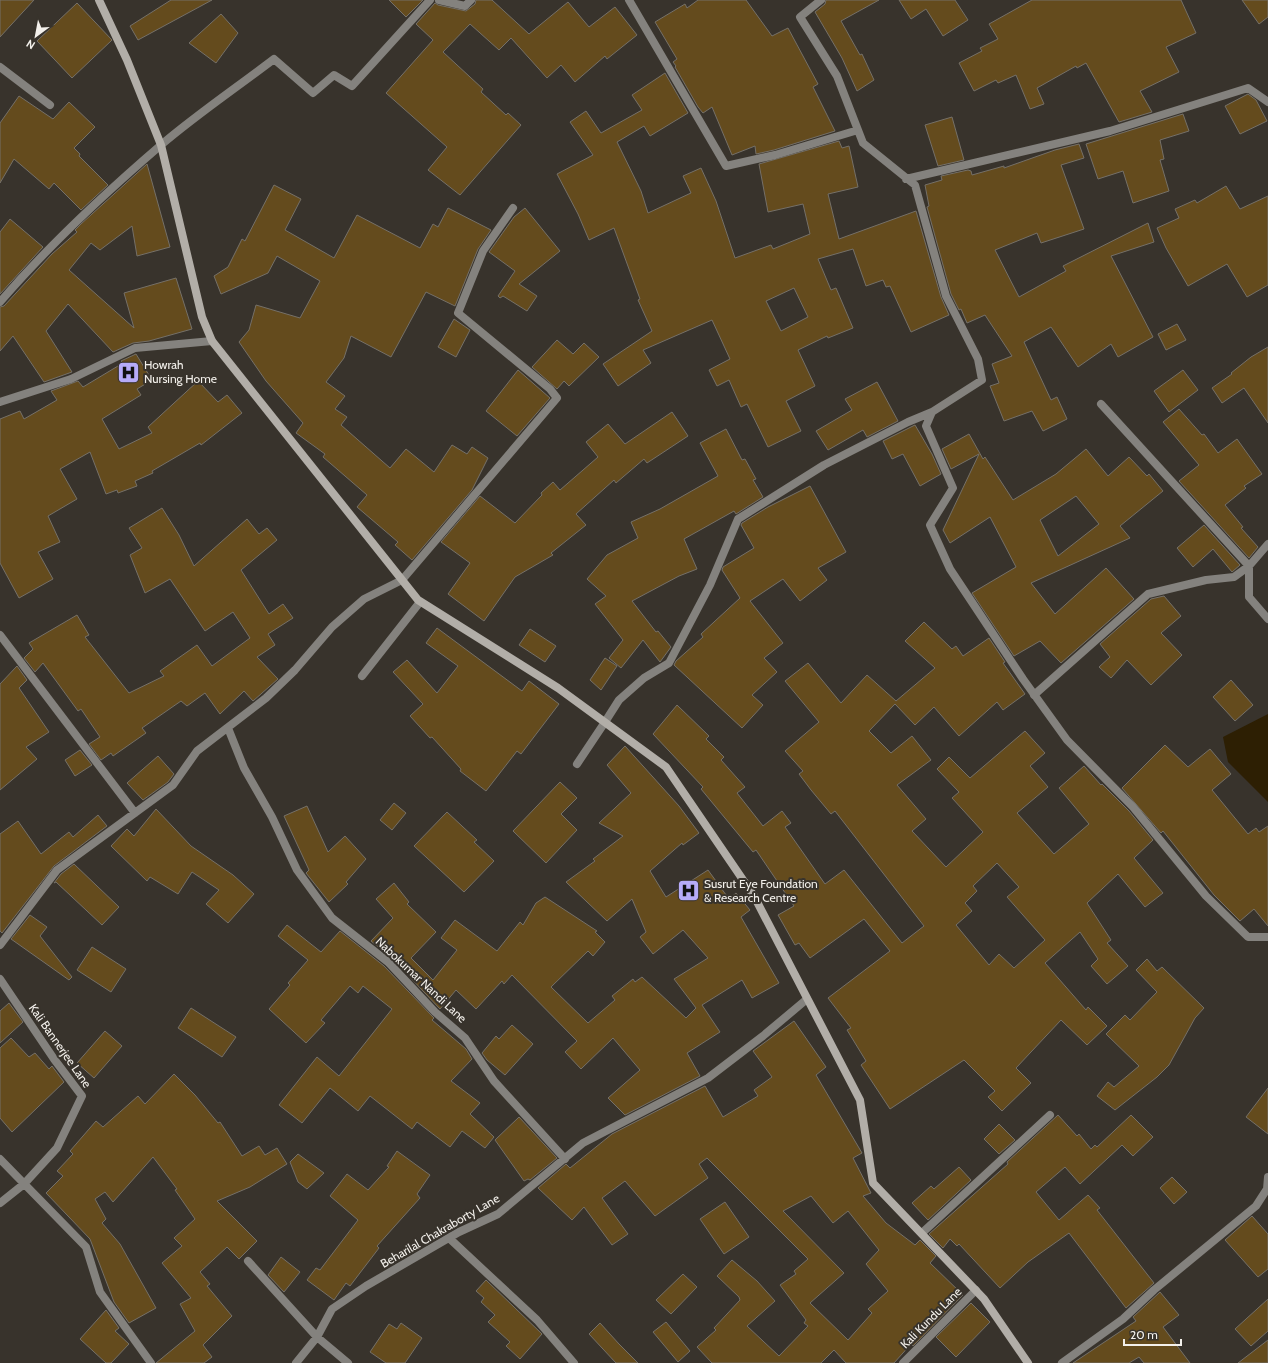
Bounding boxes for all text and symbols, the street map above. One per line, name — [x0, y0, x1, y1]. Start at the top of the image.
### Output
north arrow — [16, 16, 56, 56]
text: N — [24, 36, 38, 52]
place label: Howrah Nursing Home — [144, 357, 217, 386]
hospital icon: Howrah Nursing Home — [115, 359, 141, 385]
place label: Susrut Eye Foundation & Research Centre — [704, 876, 818, 905]
hospital icon: Susrut Eye Foundation & Research Centre — [676, 878, 702, 904]
street label: Nabokumar Nandi Lane — [373, 934, 470, 1026]
street label: Kali Bannerjee Lane — [26, 1001, 95, 1091]
street label: Beharilal Chakraborty Lane — [378, 1190, 502, 1271]
street label: Kali Kundu Lane — [897, 1284, 964, 1351]
scale bar — [1124, 1321, 1181, 1347]
text: 20 m — [1130, 1327, 1158, 1342]

